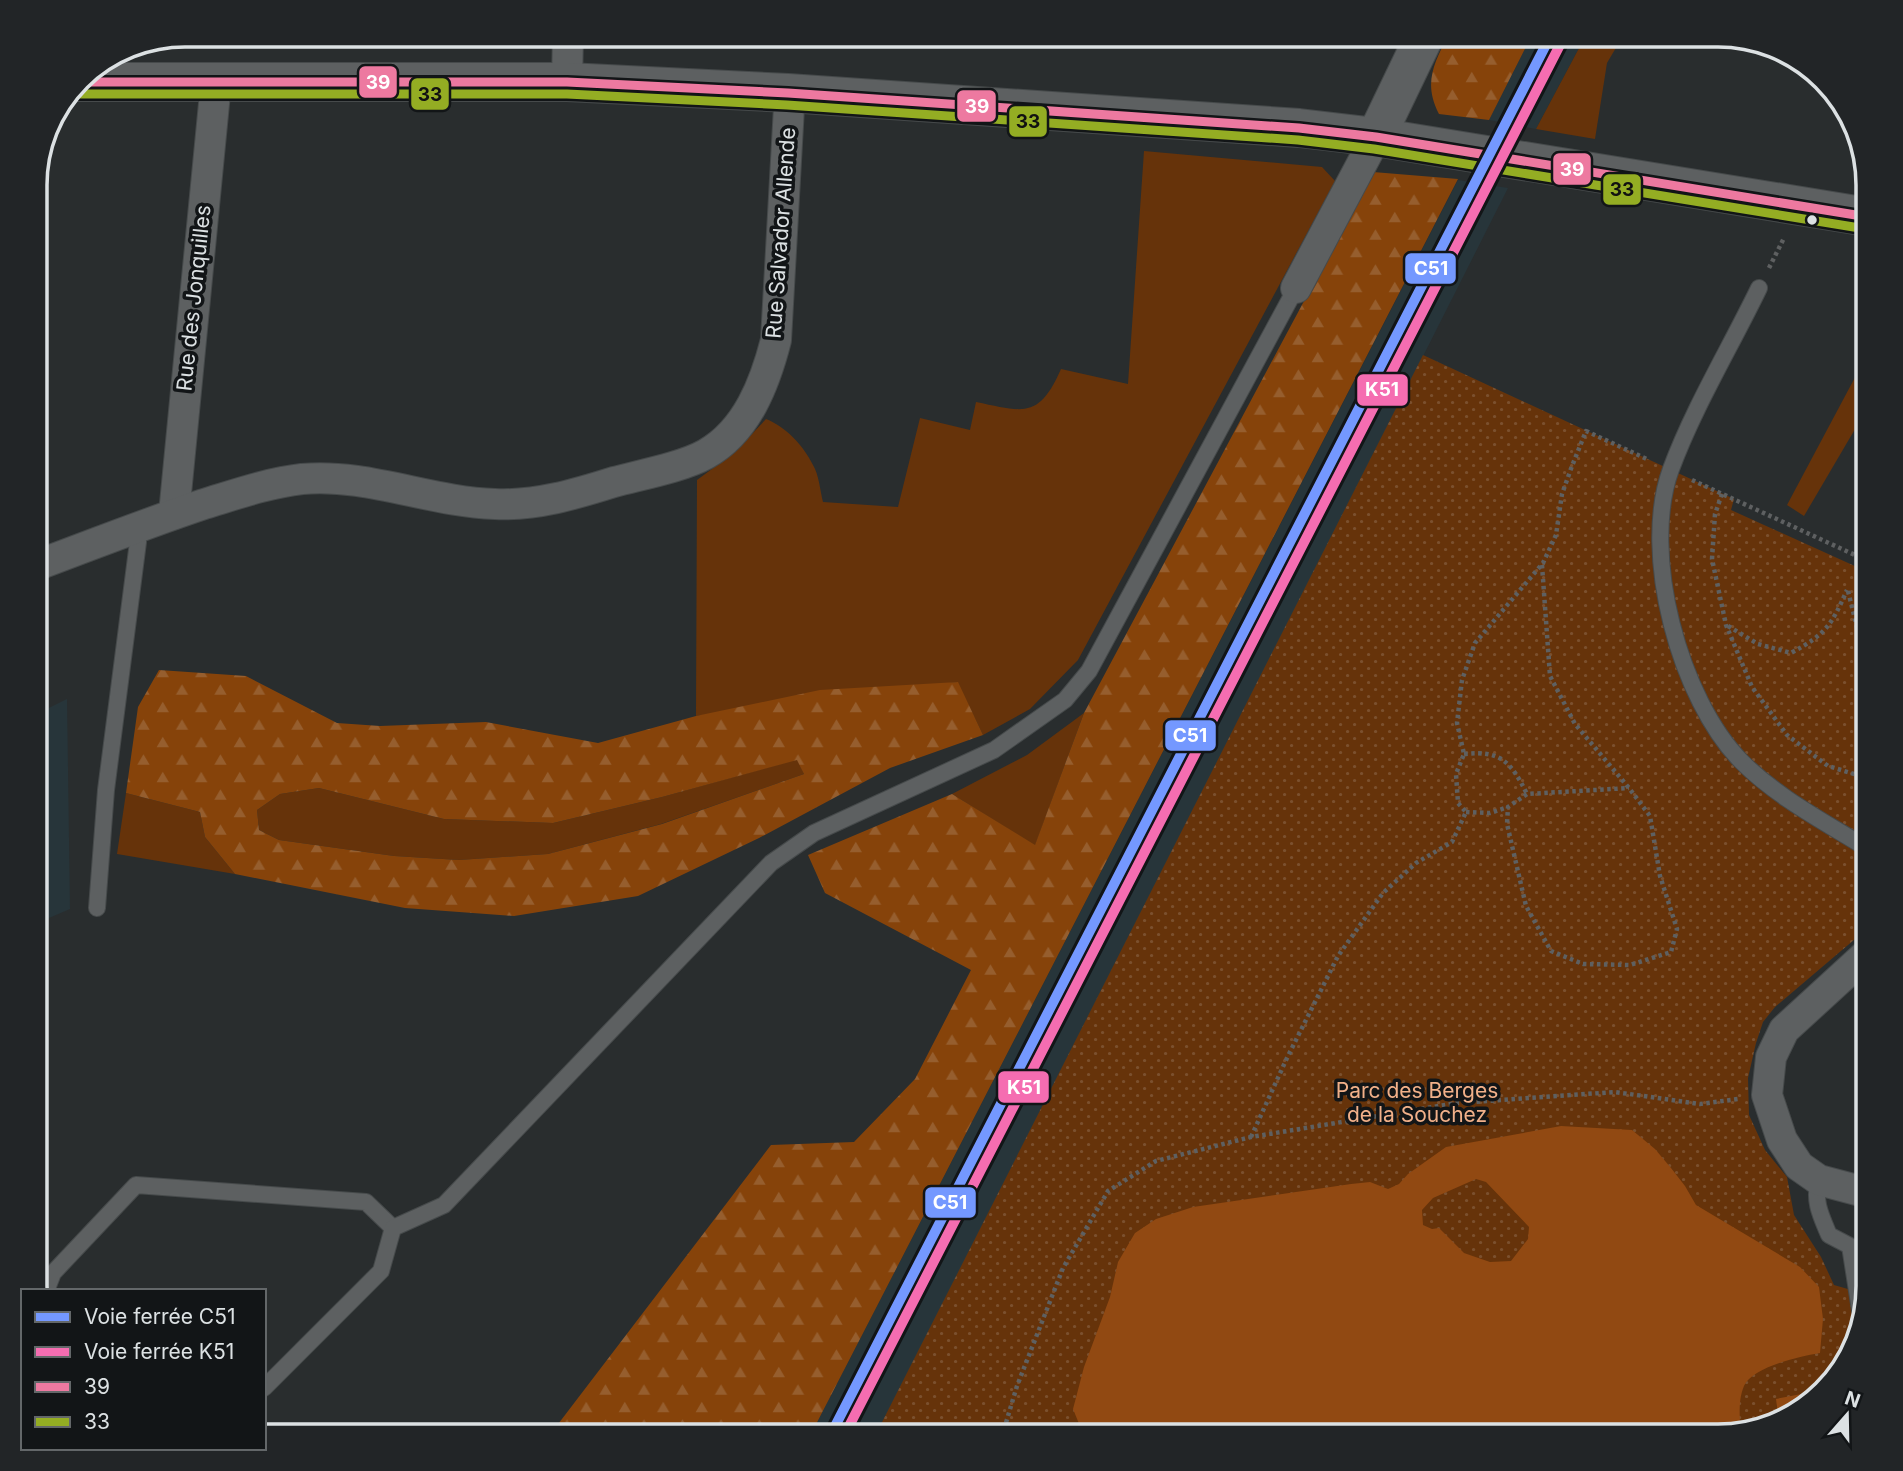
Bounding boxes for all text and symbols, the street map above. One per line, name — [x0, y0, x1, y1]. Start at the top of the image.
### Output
line badge: 39 — [358, 65, 398, 99]
text: 39 — [366, 71, 390, 94]
line badge: 33 — [410, 77, 450, 111]
text: 33 — [418, 83, 442, 106]
line badge: 39 — [956, 89, 997, 123]
text: 39 — [965, 95, 989, 118]
line badge: 33 — [1008, 105, 1048, 138]
text: 33 — [1016, 110, 1040, 133]
street label: Rue Salvador Allende — [761, 126, 800, 339]
line badge: 39 — [1552, 152, 1592, 186]
text: 39 — [1560, 158, 1584, 181]
line badge: 33 — [1602, 173, 1642, 206]
text: 33 — [1610, 178, 1634, 201]
street label: Rue des Jonquilles — [171, 204, 216, 392]
unlabelled marker — [1805, 213, 1819, 227]
line badge: C51 — [1404, 252, 1457, 285]
text: C51 — [1414, 257, 1448, 280]
line badge: K51 — [1356, 373, 1409, 407]
text: K51 — [1365, 378, 1399, 401]
line badge: C51 — [1164, 719, 1217, 752]
text: C51 — [1173, 724, 1207, 747]
line badge: K51 — [997, 1070, 1050, 1104]
text: K51 — [1007, 1076, 1041, 1099]
park label: Parc des Berges de la Souchez — [1336, 1078, 1498, 1127]
line badge: C51 — [924, 1186, 977, 1219]
text: C51 — [933, 1191, 967, 1214]
legend — [21, 1289, 266, 1450]
text: Voie ferrée C51 — [84, 1304, 235, 1329]
text: Voie ferrée K51 — [84, 1339, 234, 1364]
text: 39 — [84, 1374, 110, 1399]
north arrow — [1812, 1380, 1882, 1450]
text: N — [1842, 1386, 1863, 1413]
text: 33 — [84, 1409, 110, 1434]

